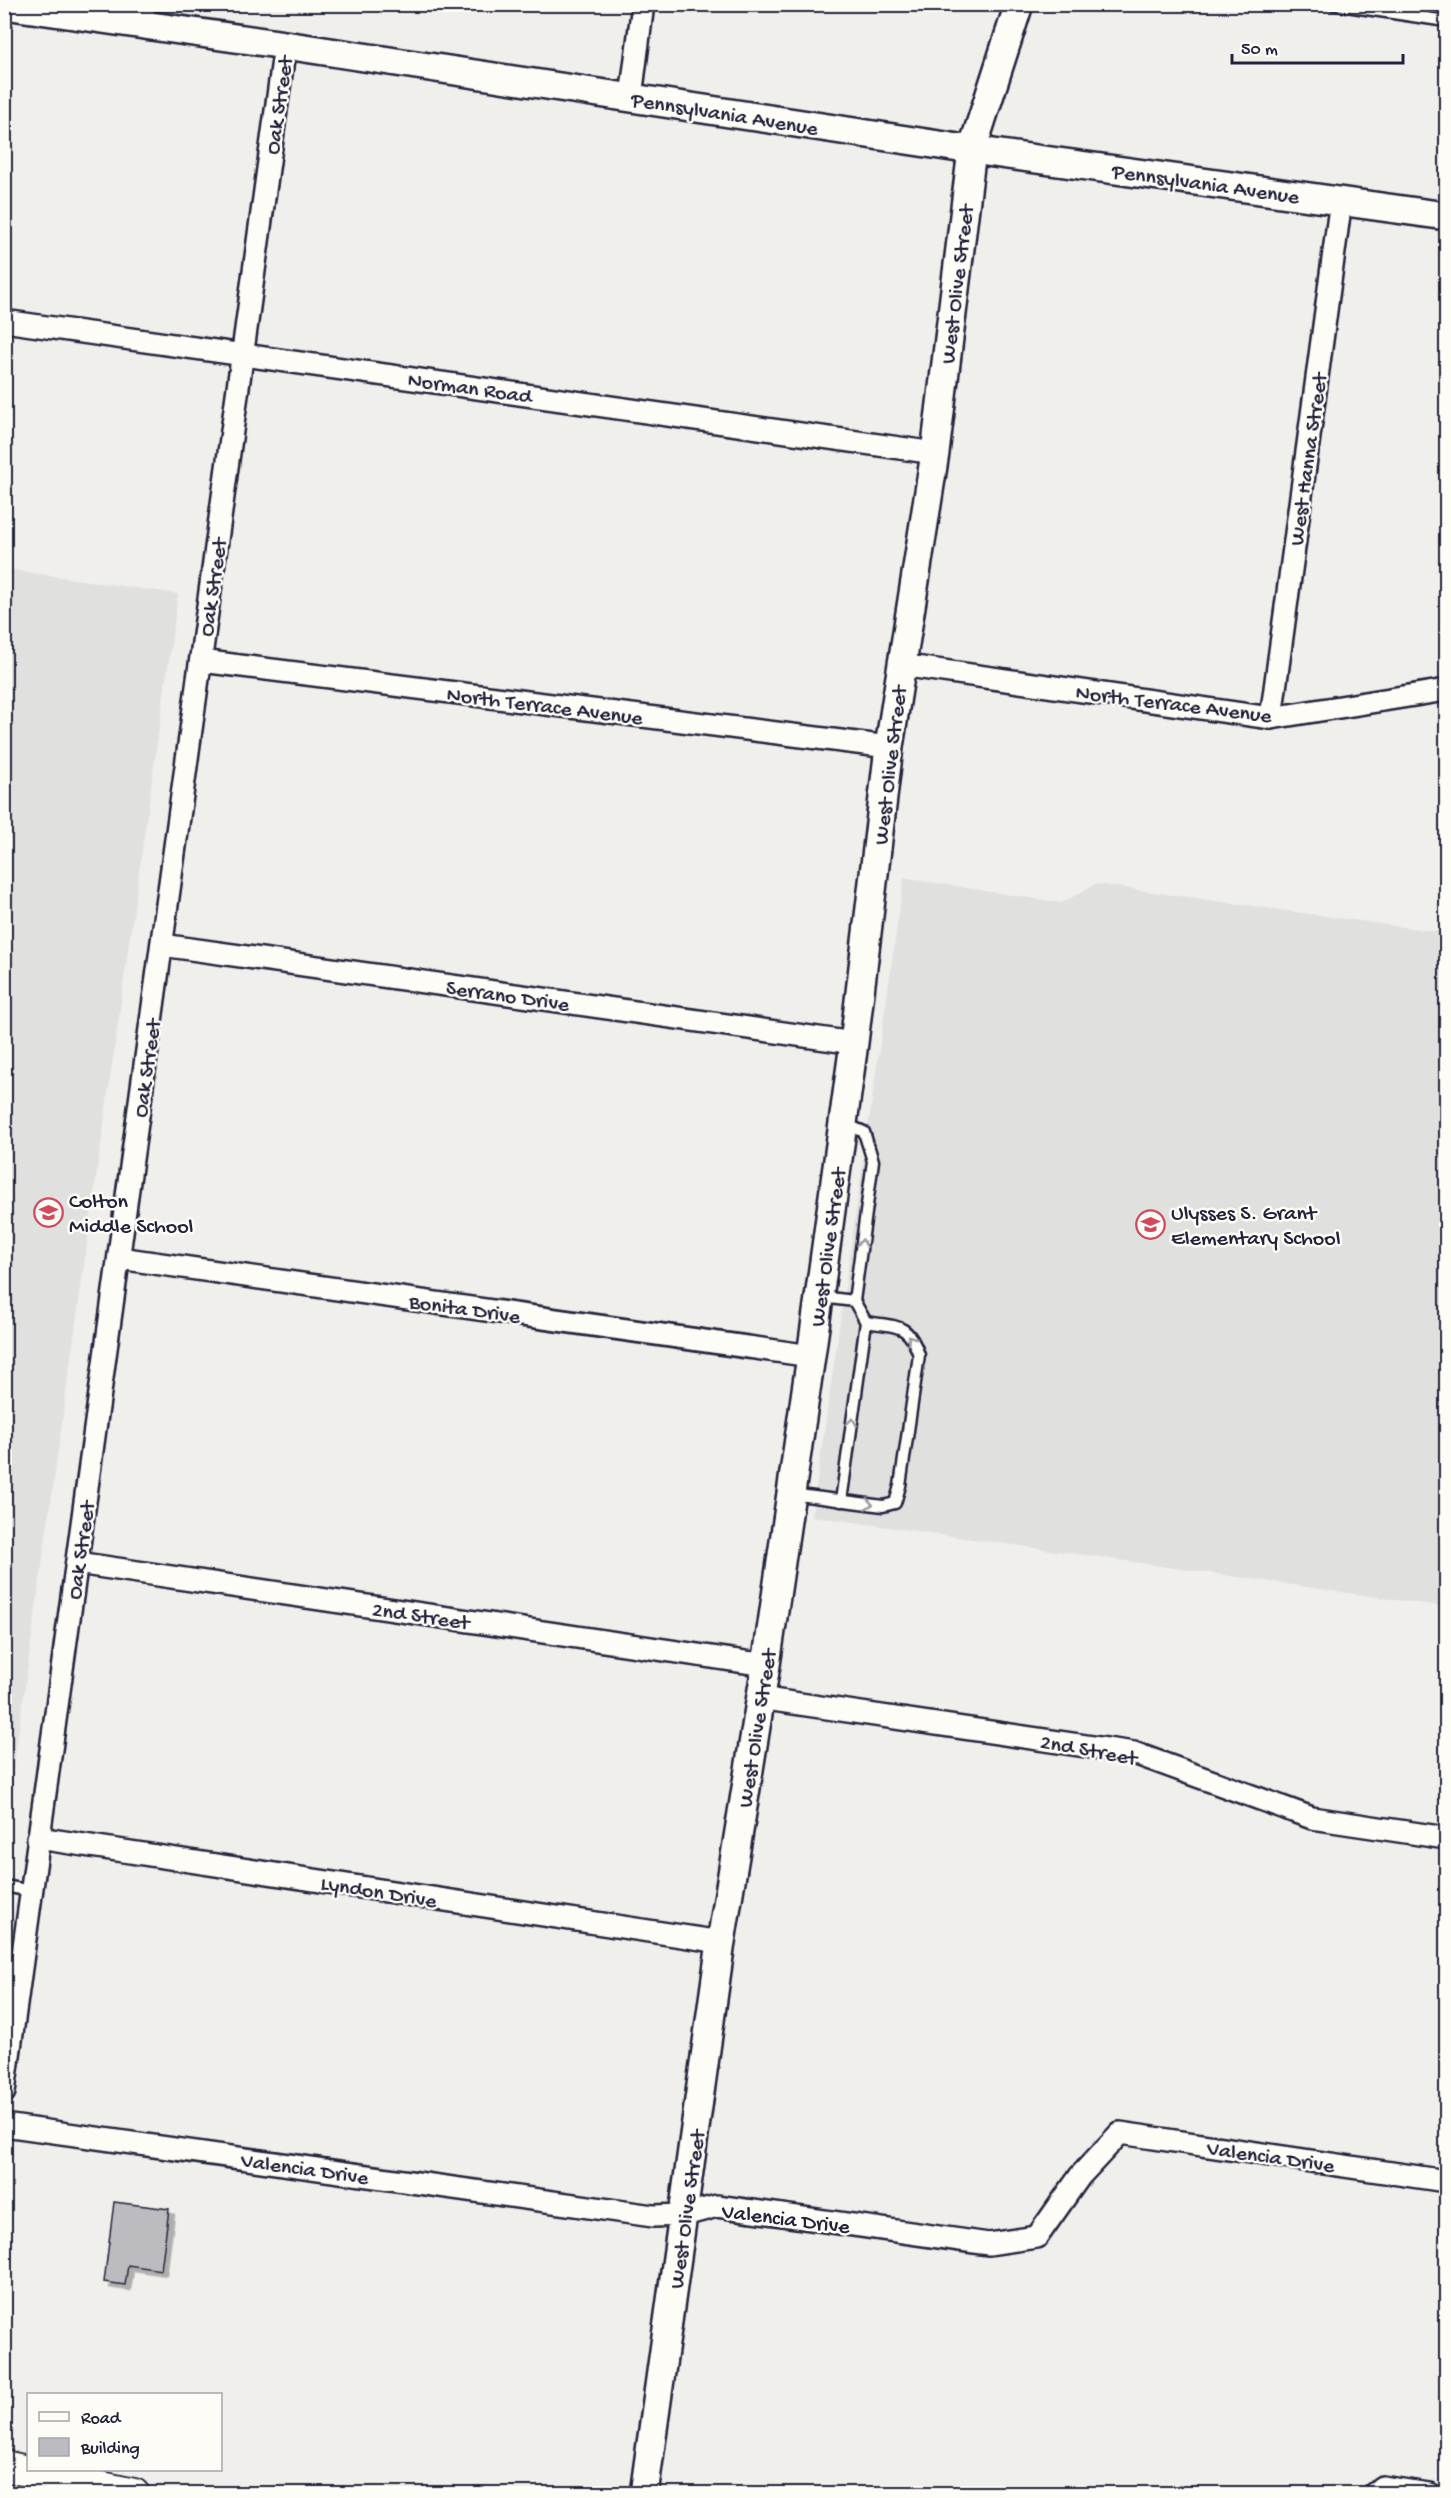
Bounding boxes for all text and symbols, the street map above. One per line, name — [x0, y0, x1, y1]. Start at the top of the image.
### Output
scale bar — [1232, 27, 1403, 65]
text: 50 m — [1241, 40, 1278, 61]
street label: Oak Street — [261, 53, 301, 156]
street label: Pennsylvania Avenue — [628, 88, 820, 144]
street label: Pennsylvania Avenue — [1109, 160, 1301, 212]
street label: West Olive Street — [936, 201, 982, 366]
street label: Norman Road — [406, 368, 535, 412]
street label: West Hanna Street — [1285, 370, 1335, 548]
street label: Oak Street — [195, 535, 235, 638]
street label: North Terrace Avenue — [1074, 681, 1274, 731]
street label: West Olive Street — [869, 682, 915, 847]
street label: North Terrace Avenue — [445, 683, 645, 733]
street label: Serrano Drive — [444, 976, 571, 1020]
street label: Oak Street — [129, 1016, 169, 1119]
street label: West Olive Street — [806, 1164, 854, 1329]
place label: Colton Middle School — [69, 1190, 194, 1241]
school or university icon: Colton Middle School — [32, 1196, 64, 1228]
place label: Ulysses S. Grant Elementary School — [1171, 1202, 1341, 1253]
school or university icon: Ulysses S. Grant Elementary School — [1134, 1208, 1166, 1240]
one-way arrow — [855, 1238, 867, 1247]
street label: Bonita Drive — [406, 1290, 522, 1332]
one-way arrow — [907, 1334, 918, 1345]
one-way arrow — [845, 1417, 857, 1427]
street label: Oak Street — [63, 1498, 103, 1601]
one-way arrow — [865, 1498, 874, 1510]
street label: 2nd Street — [370, 1598, 473, 1638]
street label: West Olive Street — [734, 1646, 785, 1810]
street label: 2nd Street — [1038, 1731, 1141, 1774]
street label: Lyndon Drive — [318, 1872, 439, 1916]
street label: West Olive Street — [665, 2126, 713, 2291]
street label: Valencia Drive — [1204, 2137, 1337, 2181]
street label: Valencia Drive — [238, 2149, 371, 2193]
street label: Valencia Drive — [719, 2200, 852, 2242]
legend — [27, 2393, 222, 2471]
text: Road — [81, 2409, 122, 2430]
text: Building — [80, 2439, 140, 2460]

